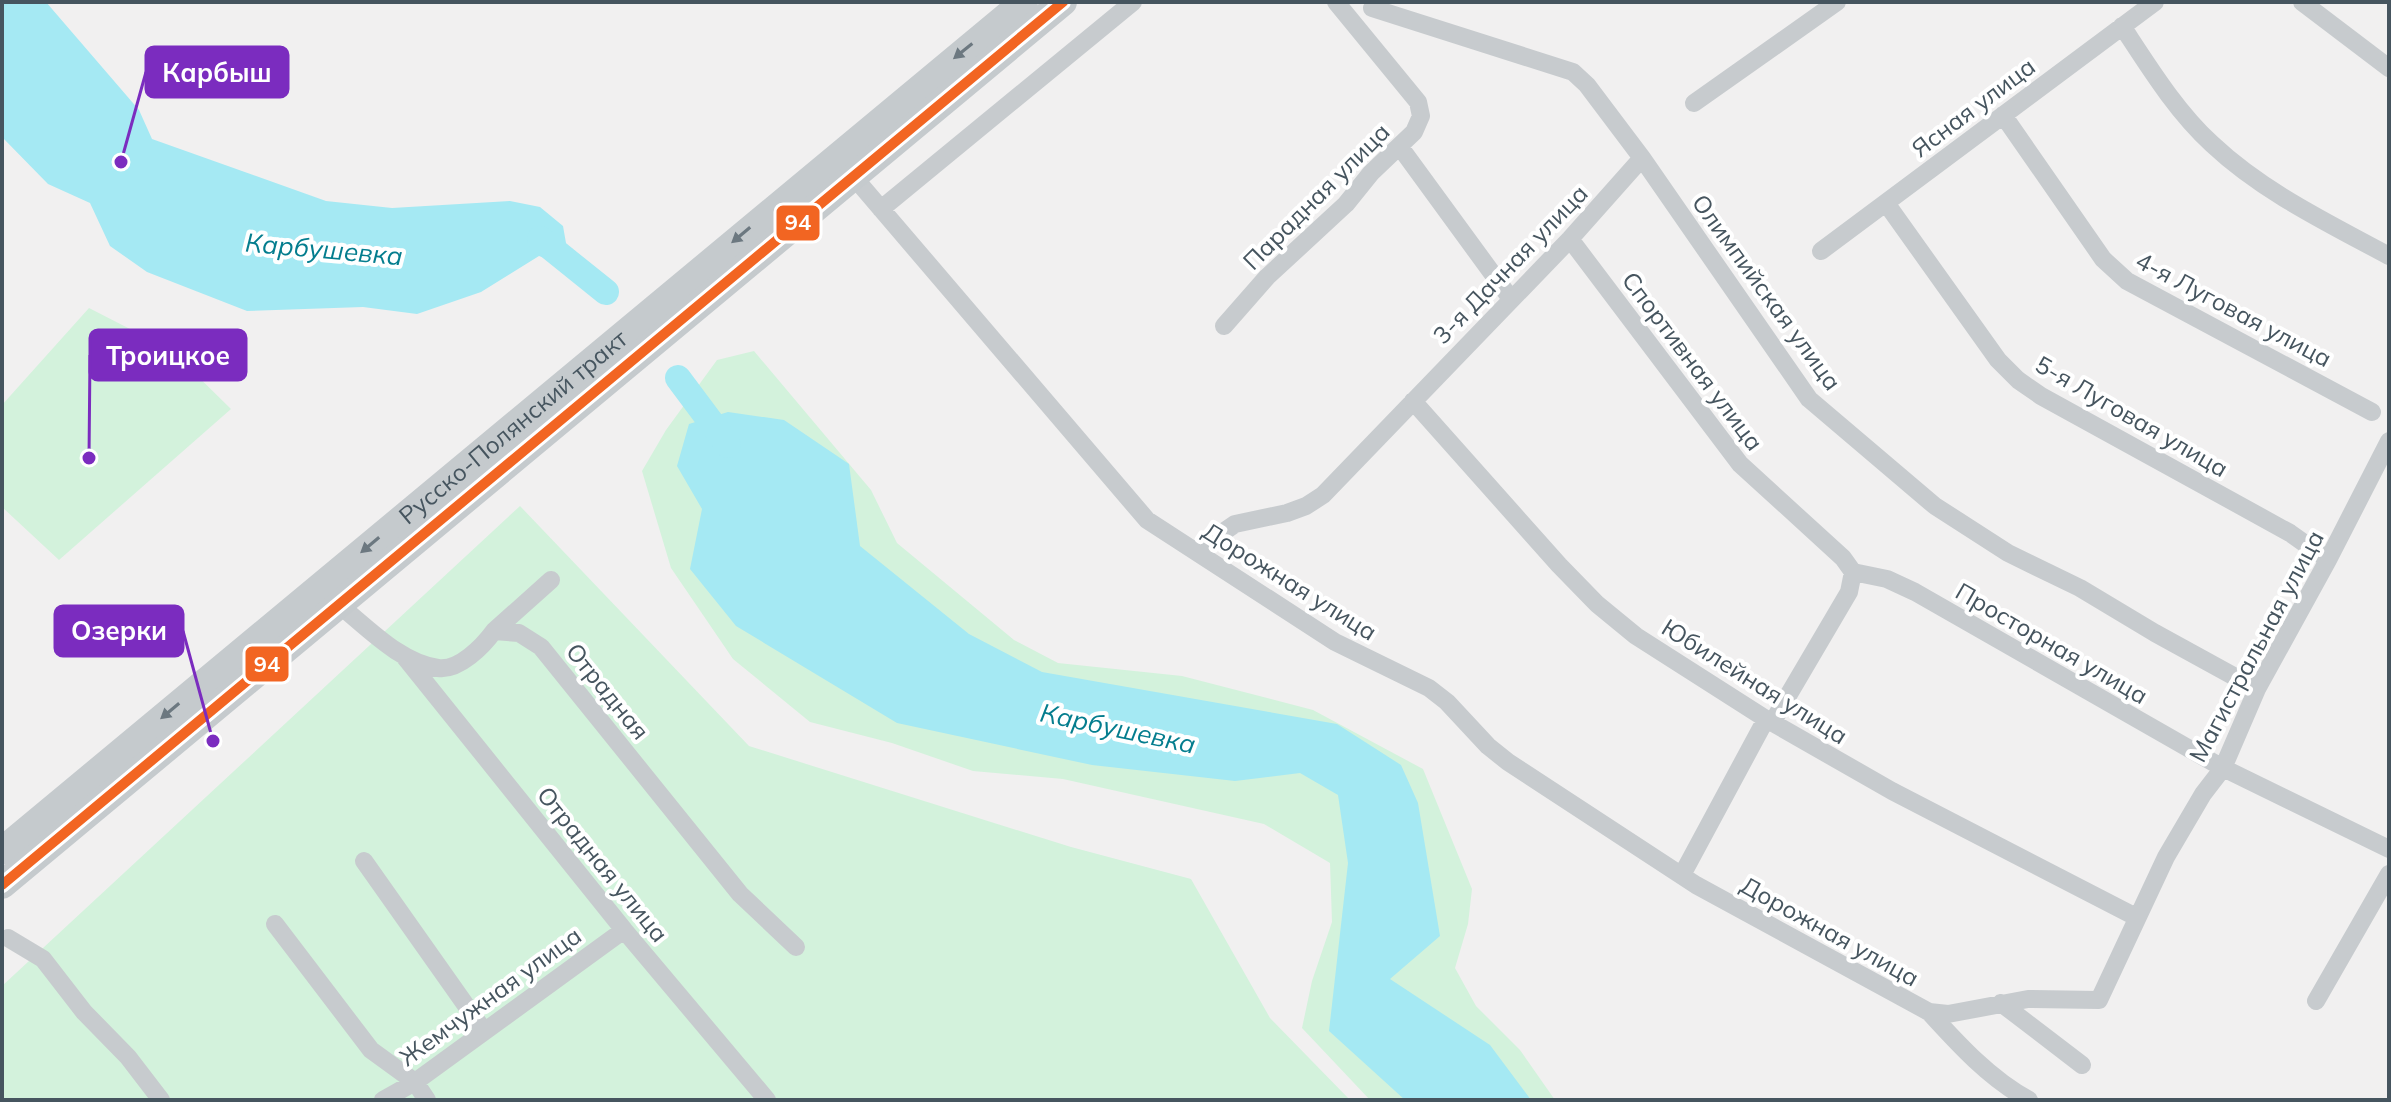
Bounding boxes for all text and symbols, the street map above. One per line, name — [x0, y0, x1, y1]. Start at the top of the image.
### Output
one-way arrow — [953, 43, 974, 60]
callout: Карбыш — [146, 47, 288, 97]
street label: Ясная улица — [1905, 51, 2041, 163]
text: Карбыш — [162, 56, 272, 89]
street label: Парадная улица — [1236, 116, 1396, 276]
street label: 3-я Дачная улица — [1426, 178, 1594, 350]
street label: Олимпийская улица — [1686, 188, 1848, 396]
line badge: 94 — [775, 204, 821, 242]
text: 94 — [785, 208, 811, 236]
water label: Карбушевка — [244, 226, 404, 272]
one-way arrow — [732, 226, 752, 243]
street label: 4-я Луговая улица — [2131, 245, 2337, 373]
street label: Спортивная улица — [1616, 266, 1770, 456]
street label: Русско-Полянский тракт — [392, 323, 633, 530]
callout: Троицкое — [90, 330, 246, 380]
text: Троицкое — [106, 339, 230, 372]
street label: 5-я Луговая улица — [2030, 349, 2234, 483]
street label: Дорожная улица — [1197, 515, 1383, 647]
street label: Магистральная улица — [2182, 525, 2330, 767]
one-way arrow — [360, 536, 380, 553]
street label: Просторная улица — [1951, 576, 2153, 710]
callout: Озерки — [55, 606, 183, 656]
street label: Юбилейная улица — [1657, 612, 1853, 750]
text: Озерки — [71, 614, 167, 647]
street label: Отрадная — [560, 637, 656, 745]
line badge: 94 — [244, 645, 290, 683]
text: 94 — [254, 650, 280, 678]
water label: Карбушевка — [1037, 695, 1199, 761]
one-way arrow — [160, 703, 180, 719]
street label: Отрадная улица — [531, 780, 675, 948]
street label: Дорожная улица — [1735, 870, 1925, 992]
street label: Жемчужная улица — [393, 920, 587, 1072]

